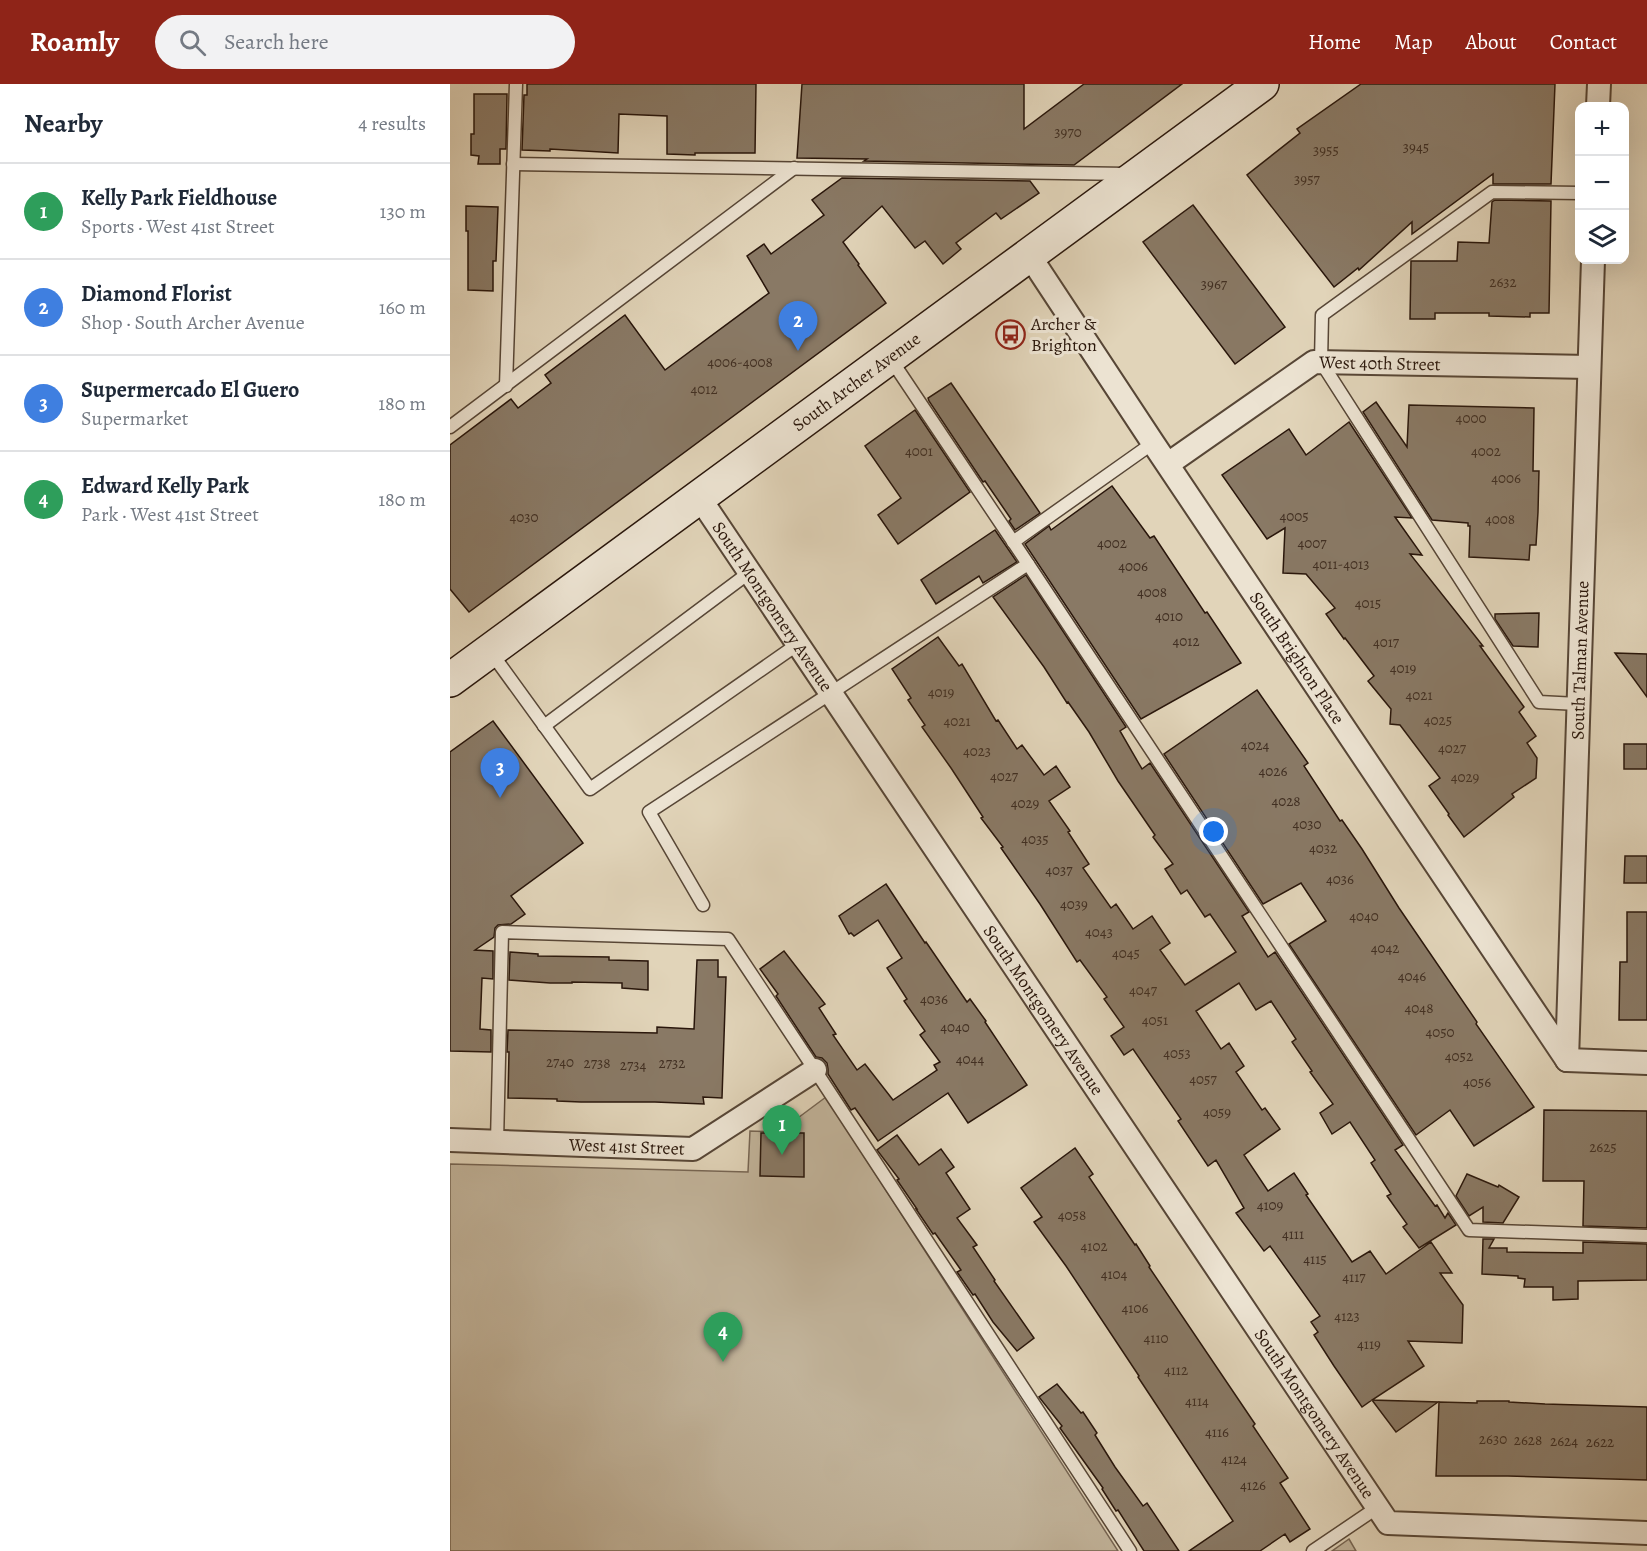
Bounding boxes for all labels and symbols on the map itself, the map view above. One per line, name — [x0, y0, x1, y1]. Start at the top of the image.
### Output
house number: 3970 — [1054, 122, 1082, 142]
house number: 3945 — [1403, 137, 1429, 157]
house number: 3955 — [1313, 140, 1339, 160]
house number: 3957 — [1294, 169, 1321, 189]
house number: 2632 — [1489, 272, 1517, 292]
house number: 3967 — [1201, 274, 1228, 294]
pin: 2 — [778, 302, 818, 351]
place label: Archer & Brighton — [1030, 312, 1097, 357]
bus stop icon: Archer & Brighton — [994, 318, 1026, 350]
street label: South Archer Avenue — [787, 327, 925, 437]
street label: West 40th Street — [1318, 350, 1441, 376]
house number: 4006-4008 — [707, 352, 773, 372]
house number: 4012 — [690, 379, 718, 399]
house number: 4000 — [1456, 408, 1486, 428]
house number: 4001 — [905, 441, 933, 461]
house number: 4002 — [1471, 441, 1501, 461]
house number: 4006 — [1491, 468, 1521, 488]
house number: 4005 — [1279, 506, 1309, 526]
house number: 4030 — [509, 507, 539, 527]
house number: 4008 — [1485, 509, 1515, 529]
street label: South Montgomery Avenue — [707, 517, 838, 696]
house number: 4002 — [1097, 533, 1127, 553]
house number: 4007 — [1297, 533, 1327, 553]
house number: 4011-4013 — [1313, 554, 1369, 574]
house number: 4006 — [1118, 556, 1148, 576]
street label: South Talman Avenue — [1565, 580, 1595, 740]
house number: 4008 — [1137, 582, 1167, 602]
street label: South Brighton Place — [1244, 587, 1350, 729]
house number: 4015 — [1355, 593, 1381, 613]
house number: 4010 — [1155, 606, 1183, 626]
house number: 4012 — [1172, 631, 1200, 651]
house number: 4017 — [1373, 632, 1400, 652]
house number: 4019 — [1390, 658, 1417, 678]
house number: 4019 — [928, 682, 955, 702]
house number: 4021 — [1405, 685, 1433, 705]
house number: 4025 — [1424, 710, 1452, 730]
house number: 4021 — [943, 711, 971, 731]
house number: 4024 — [1241, 735, 1270, 755]
house number: 4027 — [1438, 738, 1467, 758]
house number: 4023 — [963, 741, 991, 761]
pin: 3 — [481, 748, 520, 798]
house number: 4026 — [1259, 761, 1287, 781]
house number: 4027 — [990, 766, 1019, 786]
house number: 4029 — [1451, 767, 1480, 787]
house number: 4028 — [1271, 791, 1301, 811]
house number: 4029 — [1011, 793, 1040, 813]
house number: 4030 — [1292, 814, 1322, 834]
your location — [1199, 817, 1228, 846]
house number: 4035 — [1021, 829, 1049, 849]
house number: 4032 — [1309, 838, 1337, 858]
house number: 4037 — [1045, 860, 1073, 880]
house number: 4036 — [1326, 869, 1354, 889]
house number: 4039 — [1060, 894, 1088, 914]
house number: 4040 — [1349, 906, 1379, 926]
street label: South Montgomery Avenue — [978, 920, 1109, 1100]
house number: 4043 — [1085, 922, 1113, 942]
house number: 4042 — [1371, 938, 1399, 958]
house number: 4045 — [1112, 943, 1140, 963]
house number: 4046 — [1398, 966, 1426, 986]
house number: 4047 — [1129, 980, 1158, 1000]
house number: 4036 — [920, 989, 948, 1009]
house number: 4048 — [1405, 998, 1433, 1018]
house number: 4051 — [1142, 1010, 1168, 1030]
house number: 4040 — [940, 1017, 970, 1037]
house number: 4050 — [1425, 1022, 1455, 1042]
house number: 4053 — [1163, 1043, 1191, 1063]
house number: 4052 — [1445, 1046, 1473, 1066]
house number: 4044 — [956, 1049, 984, 1069]
house number: 2740 — [546, 1052, 574, 1072]
house number: 2738 — [584, 1053, 610, 1073]
house number: 2732 — [659, 1053, 685, 1073]
house number: 2734 — [620, 1055, 646, 1075]
house number: 4057 — [1189, 1069, 1217, 1089]
house number: 4056 — [1463, 1072, 1491, 1092]
house number: 4059 — [1203, 1102, 1231, 1122]
pin: 1 — [762, 1106, 802, 1155]
street label: West 41st Street — [568, 1132, 685, 1161]
house number: 2625 — [1589, 1137, 1617, 1157]
house number: 4109 — [1257, 1195, 1284, 1215]
house number: 4058 — [1058, 1205, 1086, 1225]
house number: 4111 — [1282, 1224, 1304, 1244]
house number: 4102 — [1080, 1236, 1108, 1256]
house number: 4115 — [1303, 1249, 1327, 1269]
house number: 4104 — [1101, 1264, 1128, 1284]
house number: 4117 — [1342, 1267, 1366, 1287]
house number: 4106 — [1122, 1298, 1148, 1318]
house number: 4123 — [1334, 1306, 1360, 1326]
pin: 4 — [704, 1312, 742, 1362]
street label: South Montgomery Avenue — [1249, 1324, 1380, 1503]
house number: 4110 — [1143, 1328, 1169, 1348]
house number: 4119 — [1357, 1334, 1381, 1354]
house number: 4112 — [1164, 1360, 1188, 1380]
house number: 4114 — [1185, 1391, 1209, 1411]
house number: 4116 — [1205, 1422, 1229, 1442]
house number: 2630 — [1479, 1429, 1507, 1449]
house number: 2628 — [1514, 1430, 1542, 1450]
house number: 2624 — [1550, 1431, 1578, 1451]
house number: 2622 — [1586, 1432, 1614, 1452]
house number: 4124 — [1221, 1449, 1247, 1469]
house number: 4126 — [1240, 1475, 1266, 1495]

